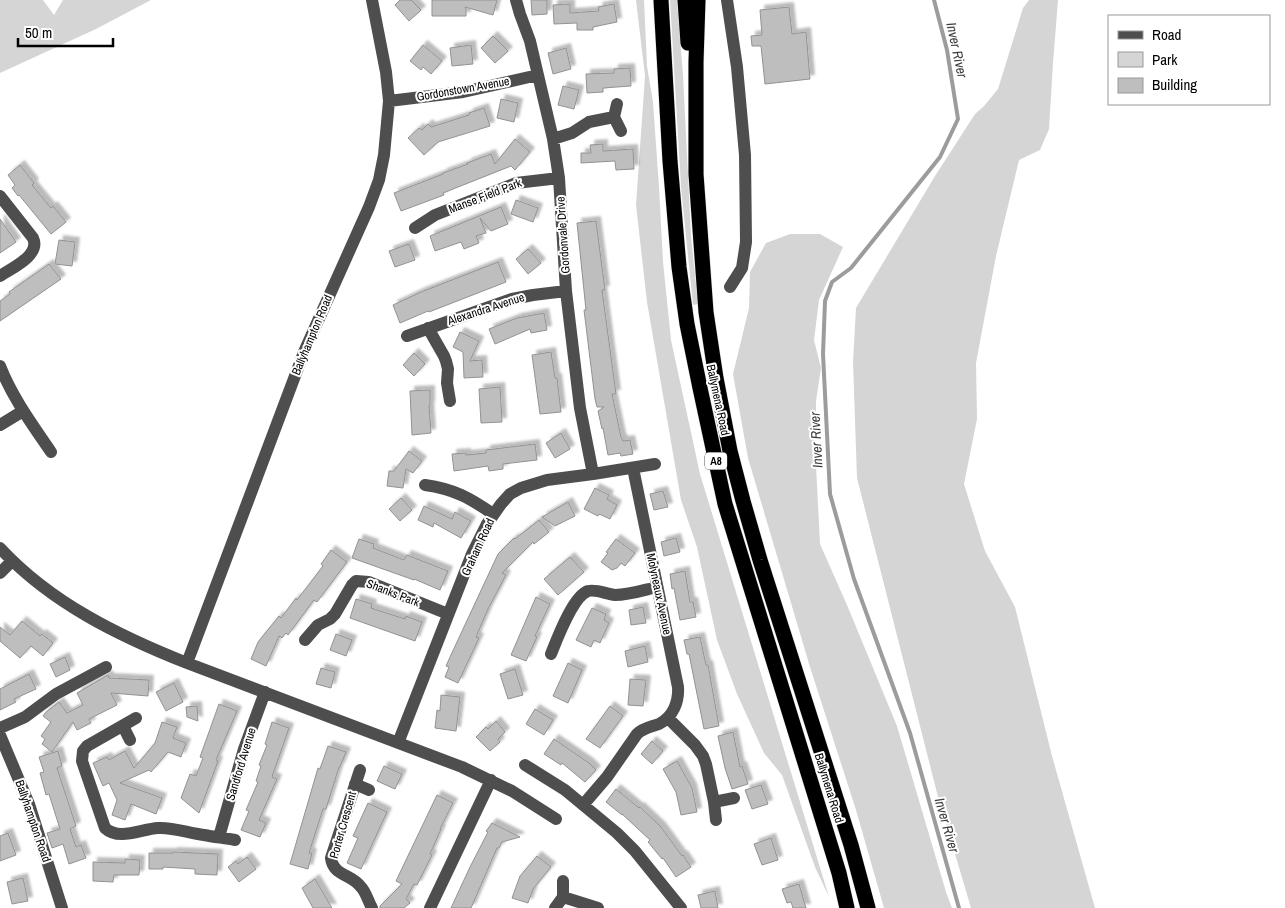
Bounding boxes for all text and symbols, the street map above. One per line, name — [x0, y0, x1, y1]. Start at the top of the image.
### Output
scale bar — [18, 15, 112, 47]
legend — [1108, 15, 1270, 105]
water label: Inver River — [942, 21, 972, 80]
text: 50 m — [25, 22, 52, 43]
text: Road — [1152, 24, 1181, 45]
text: Park — [1152, 49, 1178, 70]
street label: Gordonstown Avenue — [415, 73, 511, 105]
text: Building — [1152, 74, 1197, 95]
street label: Manse Field Park — [446, 175, 524, 217]
street label: Gordonvale Drive — [552, 196, 574, 274]
street label: Alexandra Avenue — [445, 289, 526, 329]
street label: Ballyhampton Road — [288, 292, 336, 378]
street label: Ballymena Road — [703, 363, 733, 437]
water label: Inver River — [805, 410, 826, 469]
road number: A8 — [705, 452, 727, 470]
street label: Graham Road — [458, 516, 498, 578]
street label: Molyneaux Avenue — [643, 552, 675, 636]
street label: Shanks Park — [364, 576, 422, 610]
street label: Sandford Avenue — [222, 726, 260, 802]
street label: Ballymena Road — [811, 751, 847, 825]
street label: Ballyhampton Road — [11, 778, 55, 864]
street label: Porter Crescent — [326, 789, 360, 860]
water label: Inver River — [931, 796, 964, 856]

